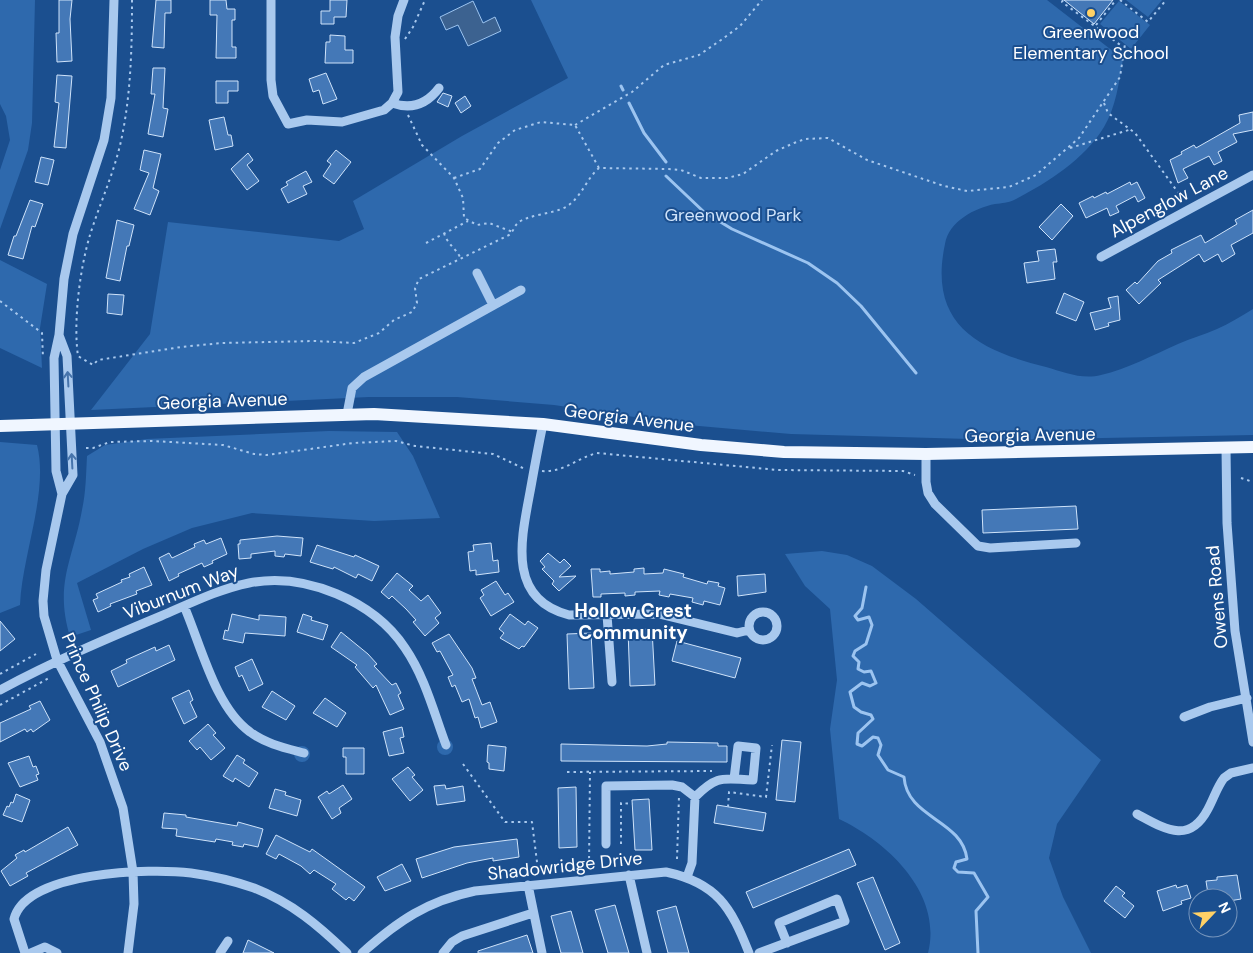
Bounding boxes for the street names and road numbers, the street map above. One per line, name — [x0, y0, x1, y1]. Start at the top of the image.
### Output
street label: Alpenglow Lane — [1106, 161, 1232, 243]
street label: Georgia Avenue — [156, 387, 288, 415]
street label: Georgia Avenue — [562, 398, 696, 438]
street label: Georgia Avenue — [964, 422, 1096, 448]
street label: Owens Road — [1201, 544, 1233, 650]
street label: Viburnum Way — [120, 559, 242, 625]
street label: Prince Philip Drive — [56, 629, 138, 775]
street label: Shadowridge Drive — [486, 846, 644, 886]

